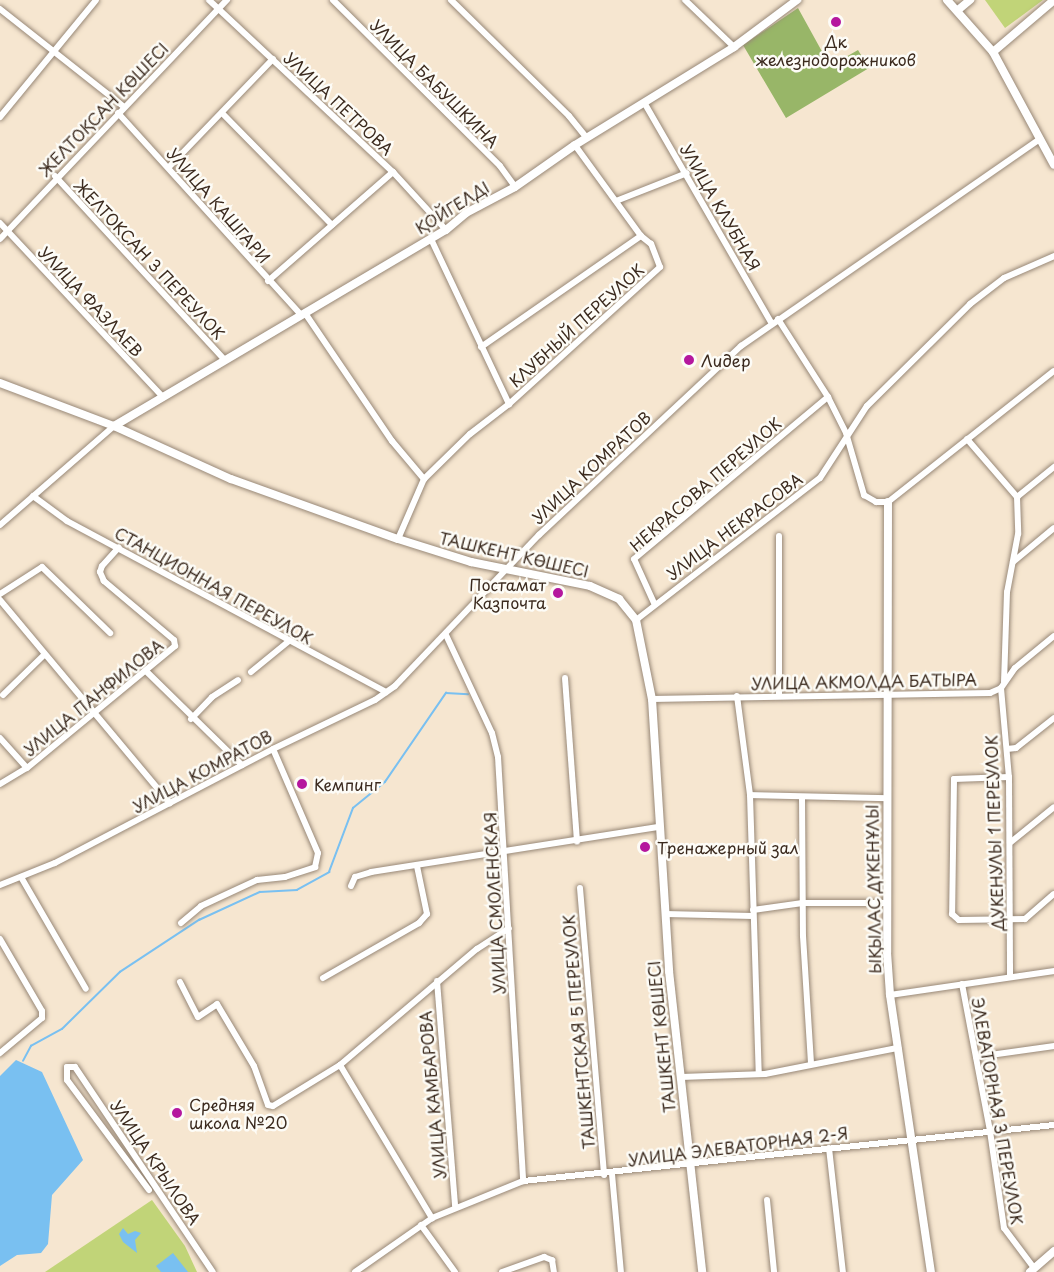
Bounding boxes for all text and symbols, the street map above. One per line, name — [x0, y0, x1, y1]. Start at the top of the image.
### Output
street label: УЛИЦА БАБУШКИНА — [367, 15, 503, 151]
marker: Дк железнодорожников — [829, 15, 843, 29]
place label: Дк железнодорожников — [756, 31, 916, 69]
street label: ЖЕЛТОҚСАН КӨШЕСІ — [35, 39, 171, 179]
street label: УЛИЦА ПЕТРОВА — [280, 47, 398, 159]
street label: УЛИЦА КЛУБНАЯ — [677, 140, 765, 274]
street label: УЛИЦА КАШГАРИ — [164, 143, 274, 267]
street label: ЖЕЛТОКСАН 3 ПЕРЕУЛОК — [71, 175, 229, 343]
street label: ҚОЙГЕЛДІ — [412, 177, 492, 237]
street label: УЛИЦА ФАЗЛАЕВ — [34, 241, 148, 361]
street label: КЛУБНЫЙ ПЕРЕУЛОК — [504, 259, 648, 391]
place label: Лидер — [701, 350, 751, 370]
marker: Лидер — [682, 353, 696, 367]
street label: УЛИЦА КОМРАТОВ — [527, 407, 655, 527]
street label: НЕКРАСОВА ПЕРЕУЛОК — [626, 413, 784, 555]
street label: УЛИЦА НЕКРАСОВА — [662, 469, 806, 583]
street label: СТАНЦИОННАЯ ПЕРЕУЛОК — [112, 523, 316, 647]
street label: ТАШКЕНТ КӨШЕСІ — [437, 527, 591, 581]
place label: Постамат Казпочта — [469, 574, 546, 612]
marker: Постамат Казпочта — [551, 586, 565, 600]
street label: УЛИЦА ПАНФИЛОВА — [19, 635, 167, 759]
street label: УЛИЦА АКМОЛДА БАТЫРА — [751, 669, 977, 693]
street label: УЛИЦА КОМРАТОВ — [128, 726, 276, 816]
street label: ДУКЕНУЛЫ 1 ПЕРЕУЛОК — [981, 735, 1007, 931]
place label: Кемпинг — [314, 774, 381, 794]
marker: Кемпинг — [295, 777, 309, 791]
street label: ЫҚЫЛАС ДҮКЕНҰЛЫ — [862, 804, 884, 974]
street label: УЛИЦА СМОЛЕНСКАЯ — [480, 811, 508, 995]
place label: Тренажерный зал — [657, 837, 800, 857]
marker: Тренажерный зал — [638, 840, 652, 854]
street label: ТАШКЕНТСКАЯ 5 ПЕРЕУЛОК — [558, 914, 598, 1150]
street label: ТАШКЕНТ КӨШЕСІ — [643, 959, 679, 1115]
street label: ЭЛЕВАТОРНАЯ 3 ПЕРЕУЛОК — [969, 996, 1027, 1226]
street label: УЛИЦА КАМБАРОВА — [415, 1009, 449, 1181]
place label: Средняя школа №20 — [189, 1094, 288, 1132]
street label: УЛИЦА КРЫЛОВА — [107, 1096, 205, 1228]
marker: Средняя школа №20 — [170, 1106, 184, 1120]
street label: УЛИЦА ЭЛЕВАТОРНАЯ 2-Я — [627, 1123, 849, 1169]

